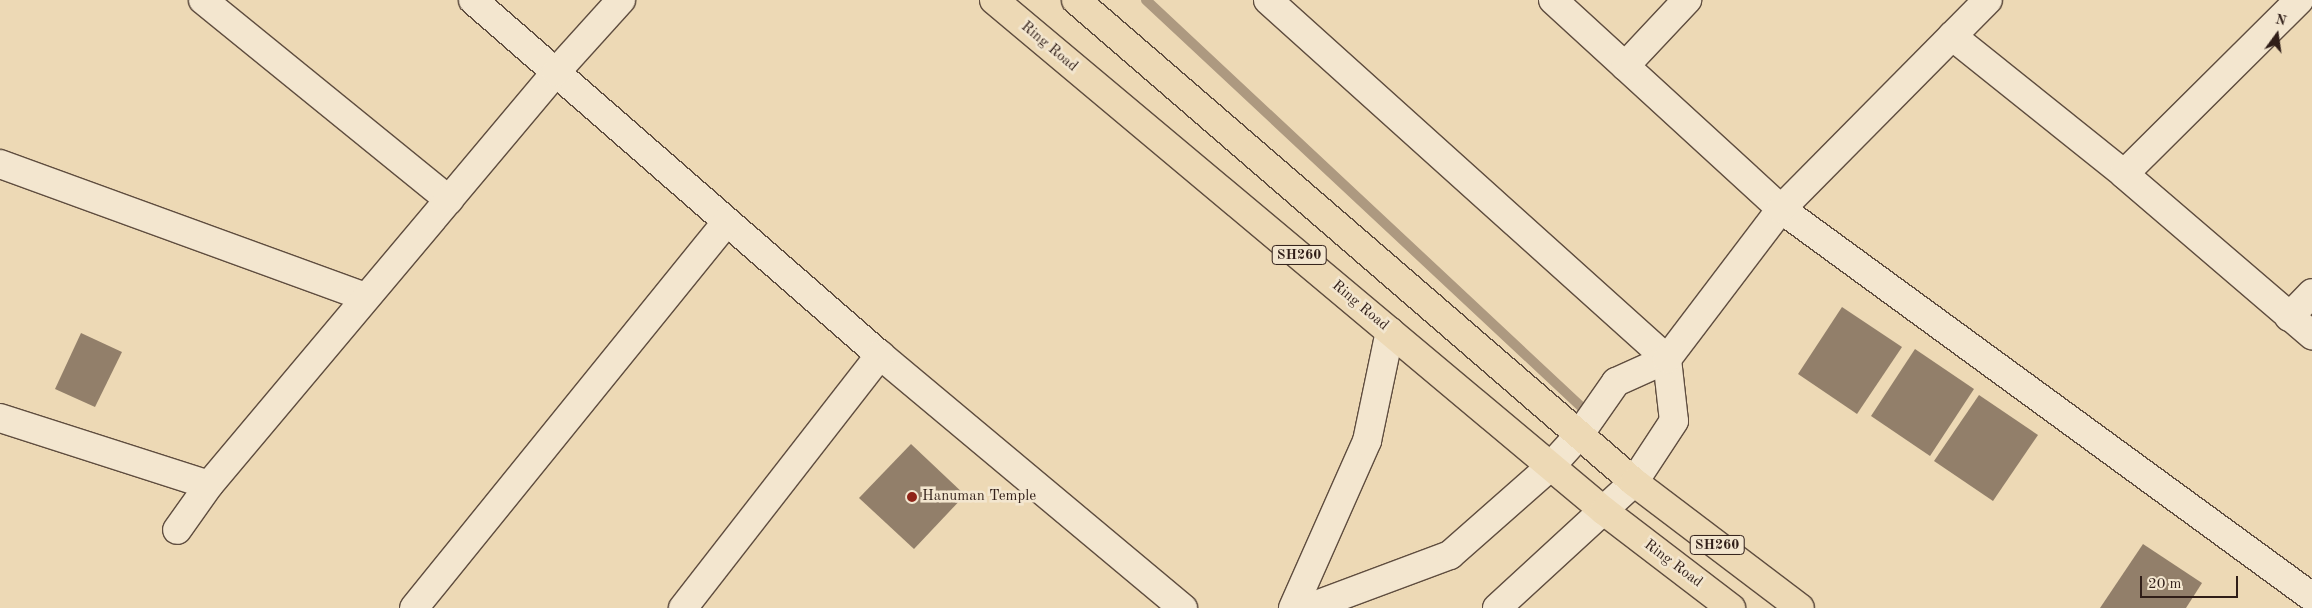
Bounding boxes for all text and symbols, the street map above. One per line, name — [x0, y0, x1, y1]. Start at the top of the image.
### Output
north arrow — [2252, 10, 2302, 60]
text: N — [2274, 12, 2288, 29]
street label: Ring Road — [1017, 18, 1081, 76]
road number: SH260 — [1272, 244, 1326, 266]
street label: Ring Road — [1328, 277, 1392, 335]
place label: Hanuman Temple — [922, 488, 1036, 506]
marker: Hanuman Temple — [906, 491, 918, 503]
road number: SH260 — [1690, 534, 1744, 556]
street label: Ring Road — [1640, 536, 1706, 592]
scale bar — [2142, 566, 2240, 598]
text: 20 m — [2148, 577, 2182, 592]

